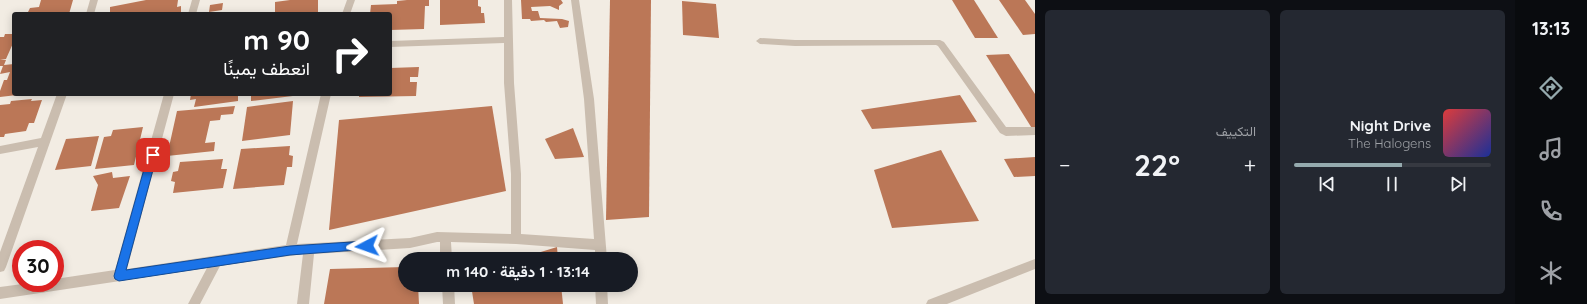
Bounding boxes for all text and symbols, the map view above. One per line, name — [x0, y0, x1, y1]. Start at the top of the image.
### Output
text: 13:13 — [1532, 17, 1570, 40]
text: 90 m — [243, 22, 310, 57]
icon: right — [324, 28, 376, 80]
text: انعطف يمينًا — [223, 57, 310, 80]
icon: directions — [1537, 74, 1565, 102]
text: Night Drive — [1350, 116, 1431, 135]
text: التكييف — [1216, 123, 1256, 139]
text: The Halogens — [1348, 135, 1431, 151]
icon: music — [1537, 135, 1565, 163]
pin — [136, 138, 170, 172]
icon: arrive — [142, 144, 164, 166]
text: 22° — [1134, 146, 1180, 184]
text: − — [1059, 151, 1070, 179]
text: + — [1244, 151, 1256, 179]
icon: previous — [1316, 173, 1338, 195]
icon: pause — [1381, 173, 1403, 195]
icon: next — [1447, 173, 1469, 195]
icon: phone — [1537, 197, 1565, 225]
position arrow — [346, 225, 388, 267]
speed limit sign: 30 — [12, 240, 64, 292]
icon: climate — [1537, 259, 1565, 287]
text: 13:14 · 1 دقيقة · 140 m — [446, 262, 590, 281]

